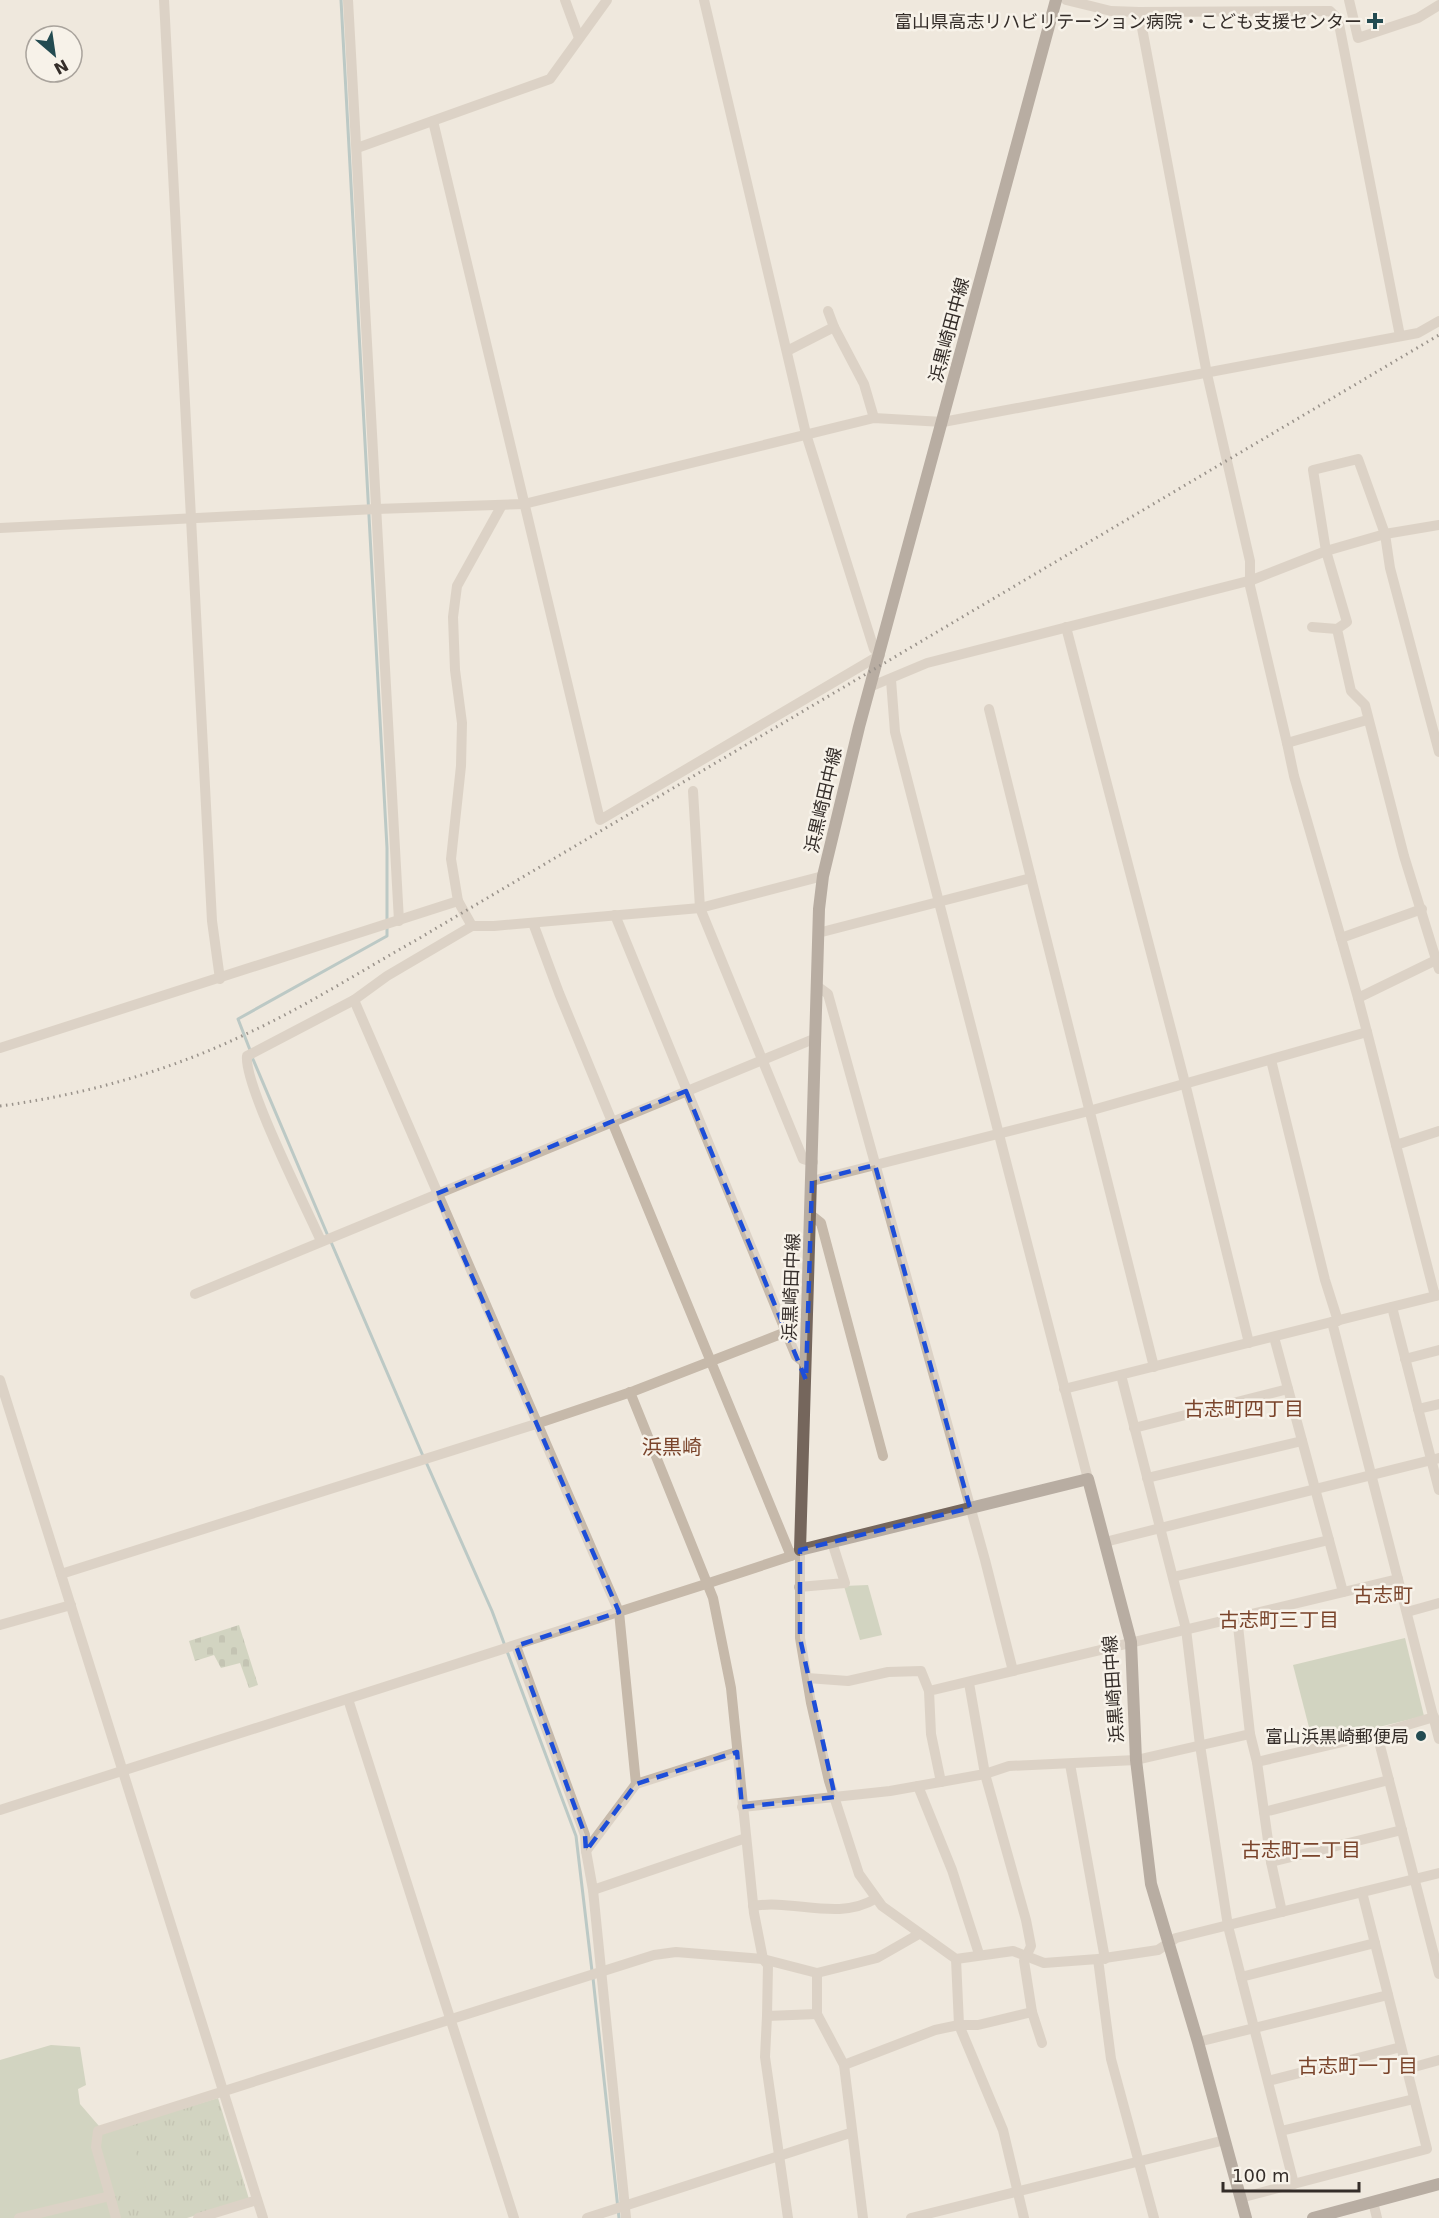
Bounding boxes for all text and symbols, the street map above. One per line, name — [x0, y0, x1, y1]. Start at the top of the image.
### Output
place label: 富山県高志リハビリテーション病院・こども支援センター — [894, 11, 1362, 32]
marker: 富山県高志リハビリテーション病院・こども支援センター — [1366, 12, 1384, 30]
north arrow — [24, 24, 84, 84]
text: N — [51, 55, 71, 78]
street label: 浜黒崎田中線 — [925, 275, 973, 385]
street label: 浜黒崎田中線 — [801, 745, 845, 855]
street label: 浜黒崎田中線 — [779, 1233, 803, 1341]
district label: 古志町四丁目 — [1184, 1397, 1304, 1421]
district label: 浜黒崎 — [642, 1435, 702, 1459]
district label: 古志町 — [1353, 1583, 1413, 1607]
district label: 古志町三丁目 — [1219, 1608, 1339, 1632]
street label: 浜黒崎田中線 — [1099, 1634, 1127, 1744]
place label: 富山浜黒崎郵便局 — [1265, 1726, 1409, 1747]
marker: 富山浜黒崎郵便局 — [1414, 1729, 1428, 1743]
district label: 古志町二丁目 — [1241, 1838, 1361, 1862]
district label: 古志町一丁目 — [1298, 2054, 1418, 2078]
scale bar — [1223, 2155, 1360, 2193]
text: 100 m — [1232, 2165, 1290, 2186]

